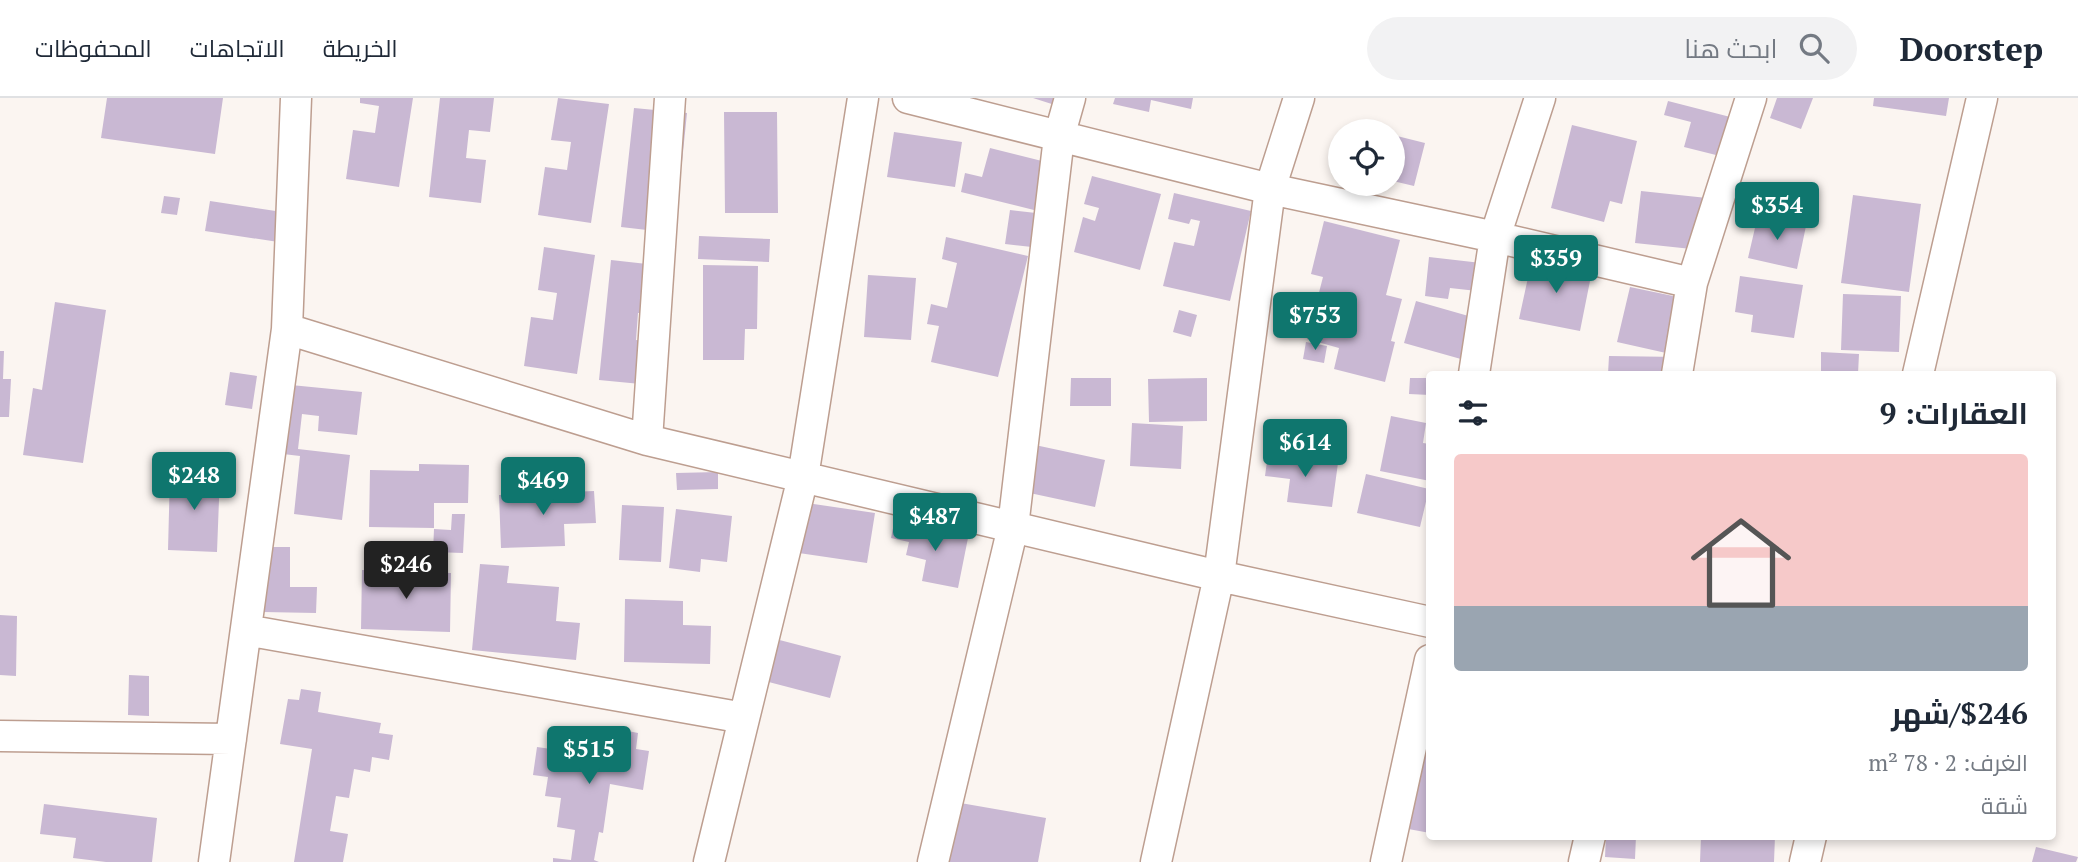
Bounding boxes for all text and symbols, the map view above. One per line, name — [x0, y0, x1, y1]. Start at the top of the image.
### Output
search box — [1367, 17, 1857, 80]
text: Doorstep — [1899, 27, 2043, 70]
icon: search — [1795, 29, 1833, 67]
text: ابحث هنا — [1684, 31, 1777, 65]
text: المحفوظات — [35, 32, 152, 64]
text: الاتجاهات — [190, 32, 285, 64]
text: الخريطة — [323, 32, 398, 64]
map controls — [1328, 119, 1405, 196]
button: locate — [1328, 119, 1405, 196]
pin: $354 — [1736, 183, 1818, 242]
text: $354 — [1751, 189, 1803, 220]
pin: $359 — [1515, 236, 1597, 295]
text: $359 — [1530, 242, 1582, 273]
pin: $753 — [1274, 292, 1356, 352]
text: $753 — [1289, 299, 1341, 330]
text: العقارات: 9 — [1879, 393, 2028, 433]
icon: filters — [1454, 394, 1492, 432]
pin: $614 — [1264, 420, 1346, 479]
text: $614 — [1279, 426, 1331, 457]
pin: $248 — [153, 452, 235, 512]
pin: $469 — [502, 458, 584, 517]
text: $248 — [168, 459, 220, 490]
text: $469 — [517, 464, 569, 495]
pin: $487 — [894, 494, 976, 553]
text: $487 — [909, 500, 961, 531]
icon: home — [1678, 500, 1804, 626]
pin: $246 — [365, 542, 447, 601]
text: $246 — [380, 548, 432, 579]
text: $246/شهر — [1891, 693, 2028, 733]
pin: $515 — [548, 726, 630, 786]
text: $515 — [563, 733, 615, 764]
text: الغرف: 2 · 78 m² — [1868, 747, 2028, 778]
text: شقة — [1981, 790, 2028, 821]

